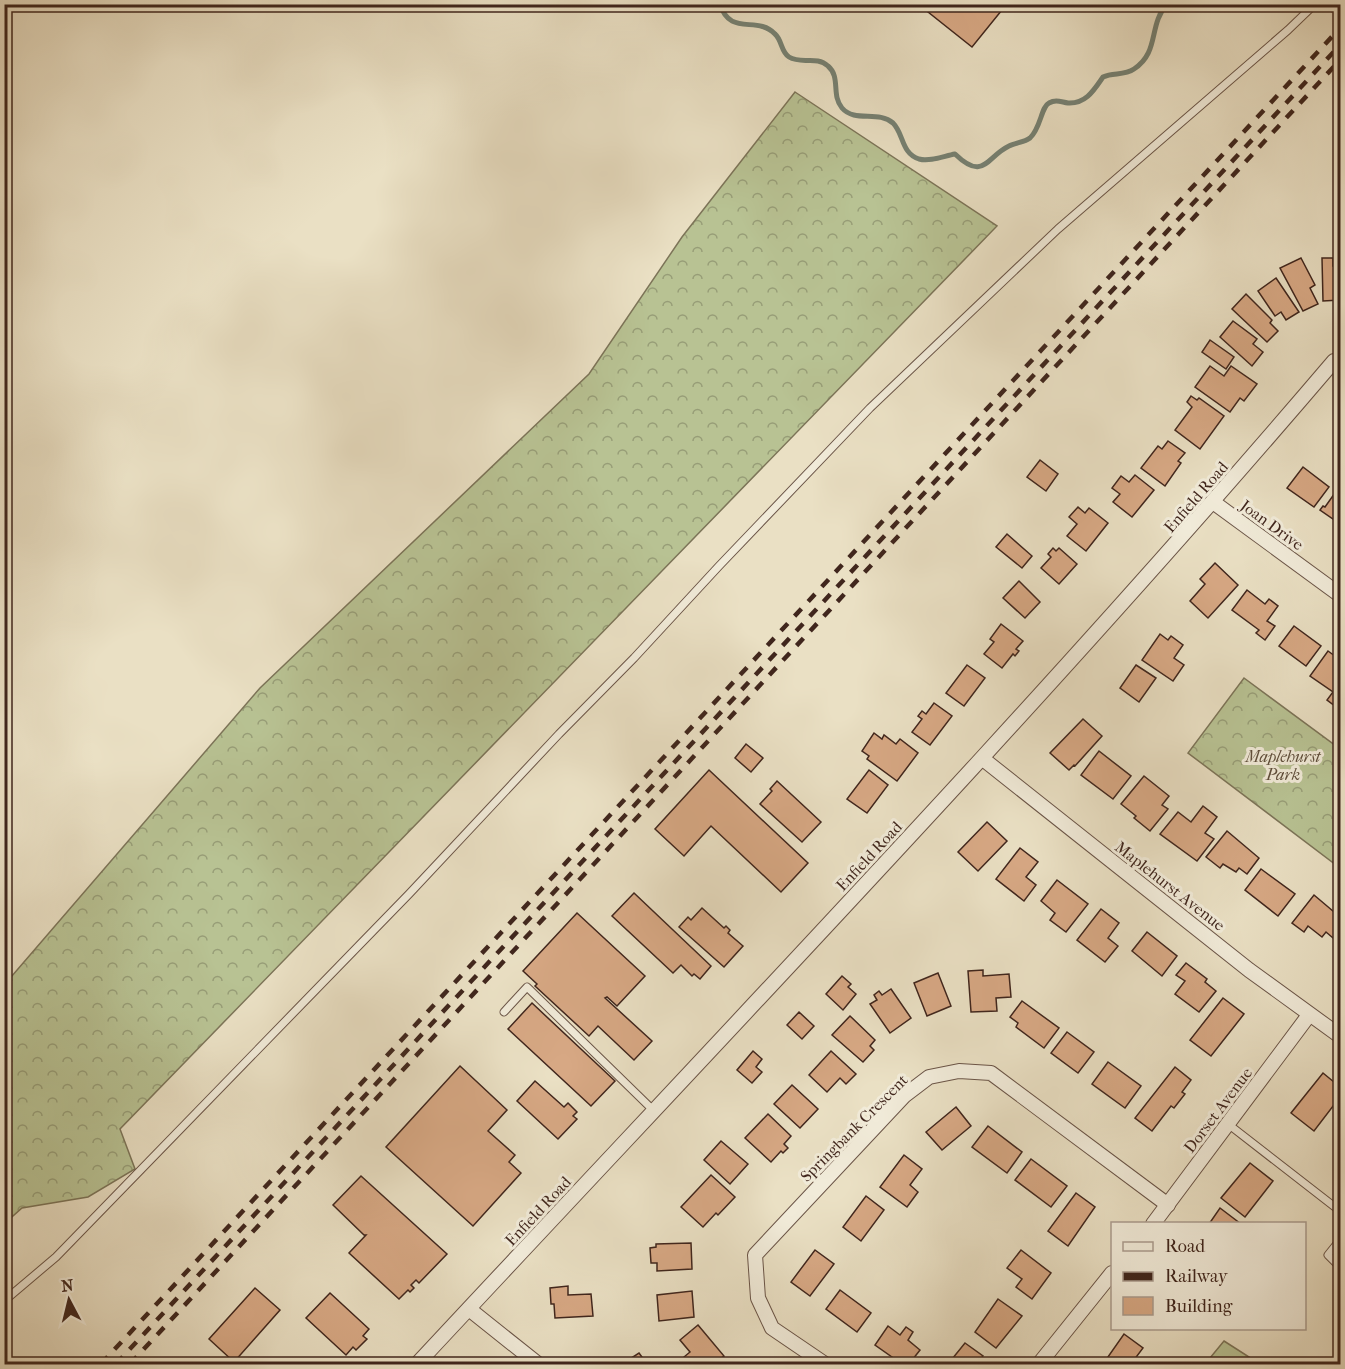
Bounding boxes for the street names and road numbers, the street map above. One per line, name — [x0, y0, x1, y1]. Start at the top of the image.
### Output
street label: Enfield Road — [1160, 457, 1232, 536]
street label: Joan Drive — [1235, 495, 1307, 554]
street label: Enfield Road — [832, 817, 906, 895]
street label: Maplehurst Avenue — [1111, 837, 1229, 935]
street label: Dorset Avenue — [1180, 1064, 1256, 1156]
street label: Springbank Crescent — [796, 1070, 912, 1186]
street label: Enfield Road — [501, 1172, 575, 1250]

